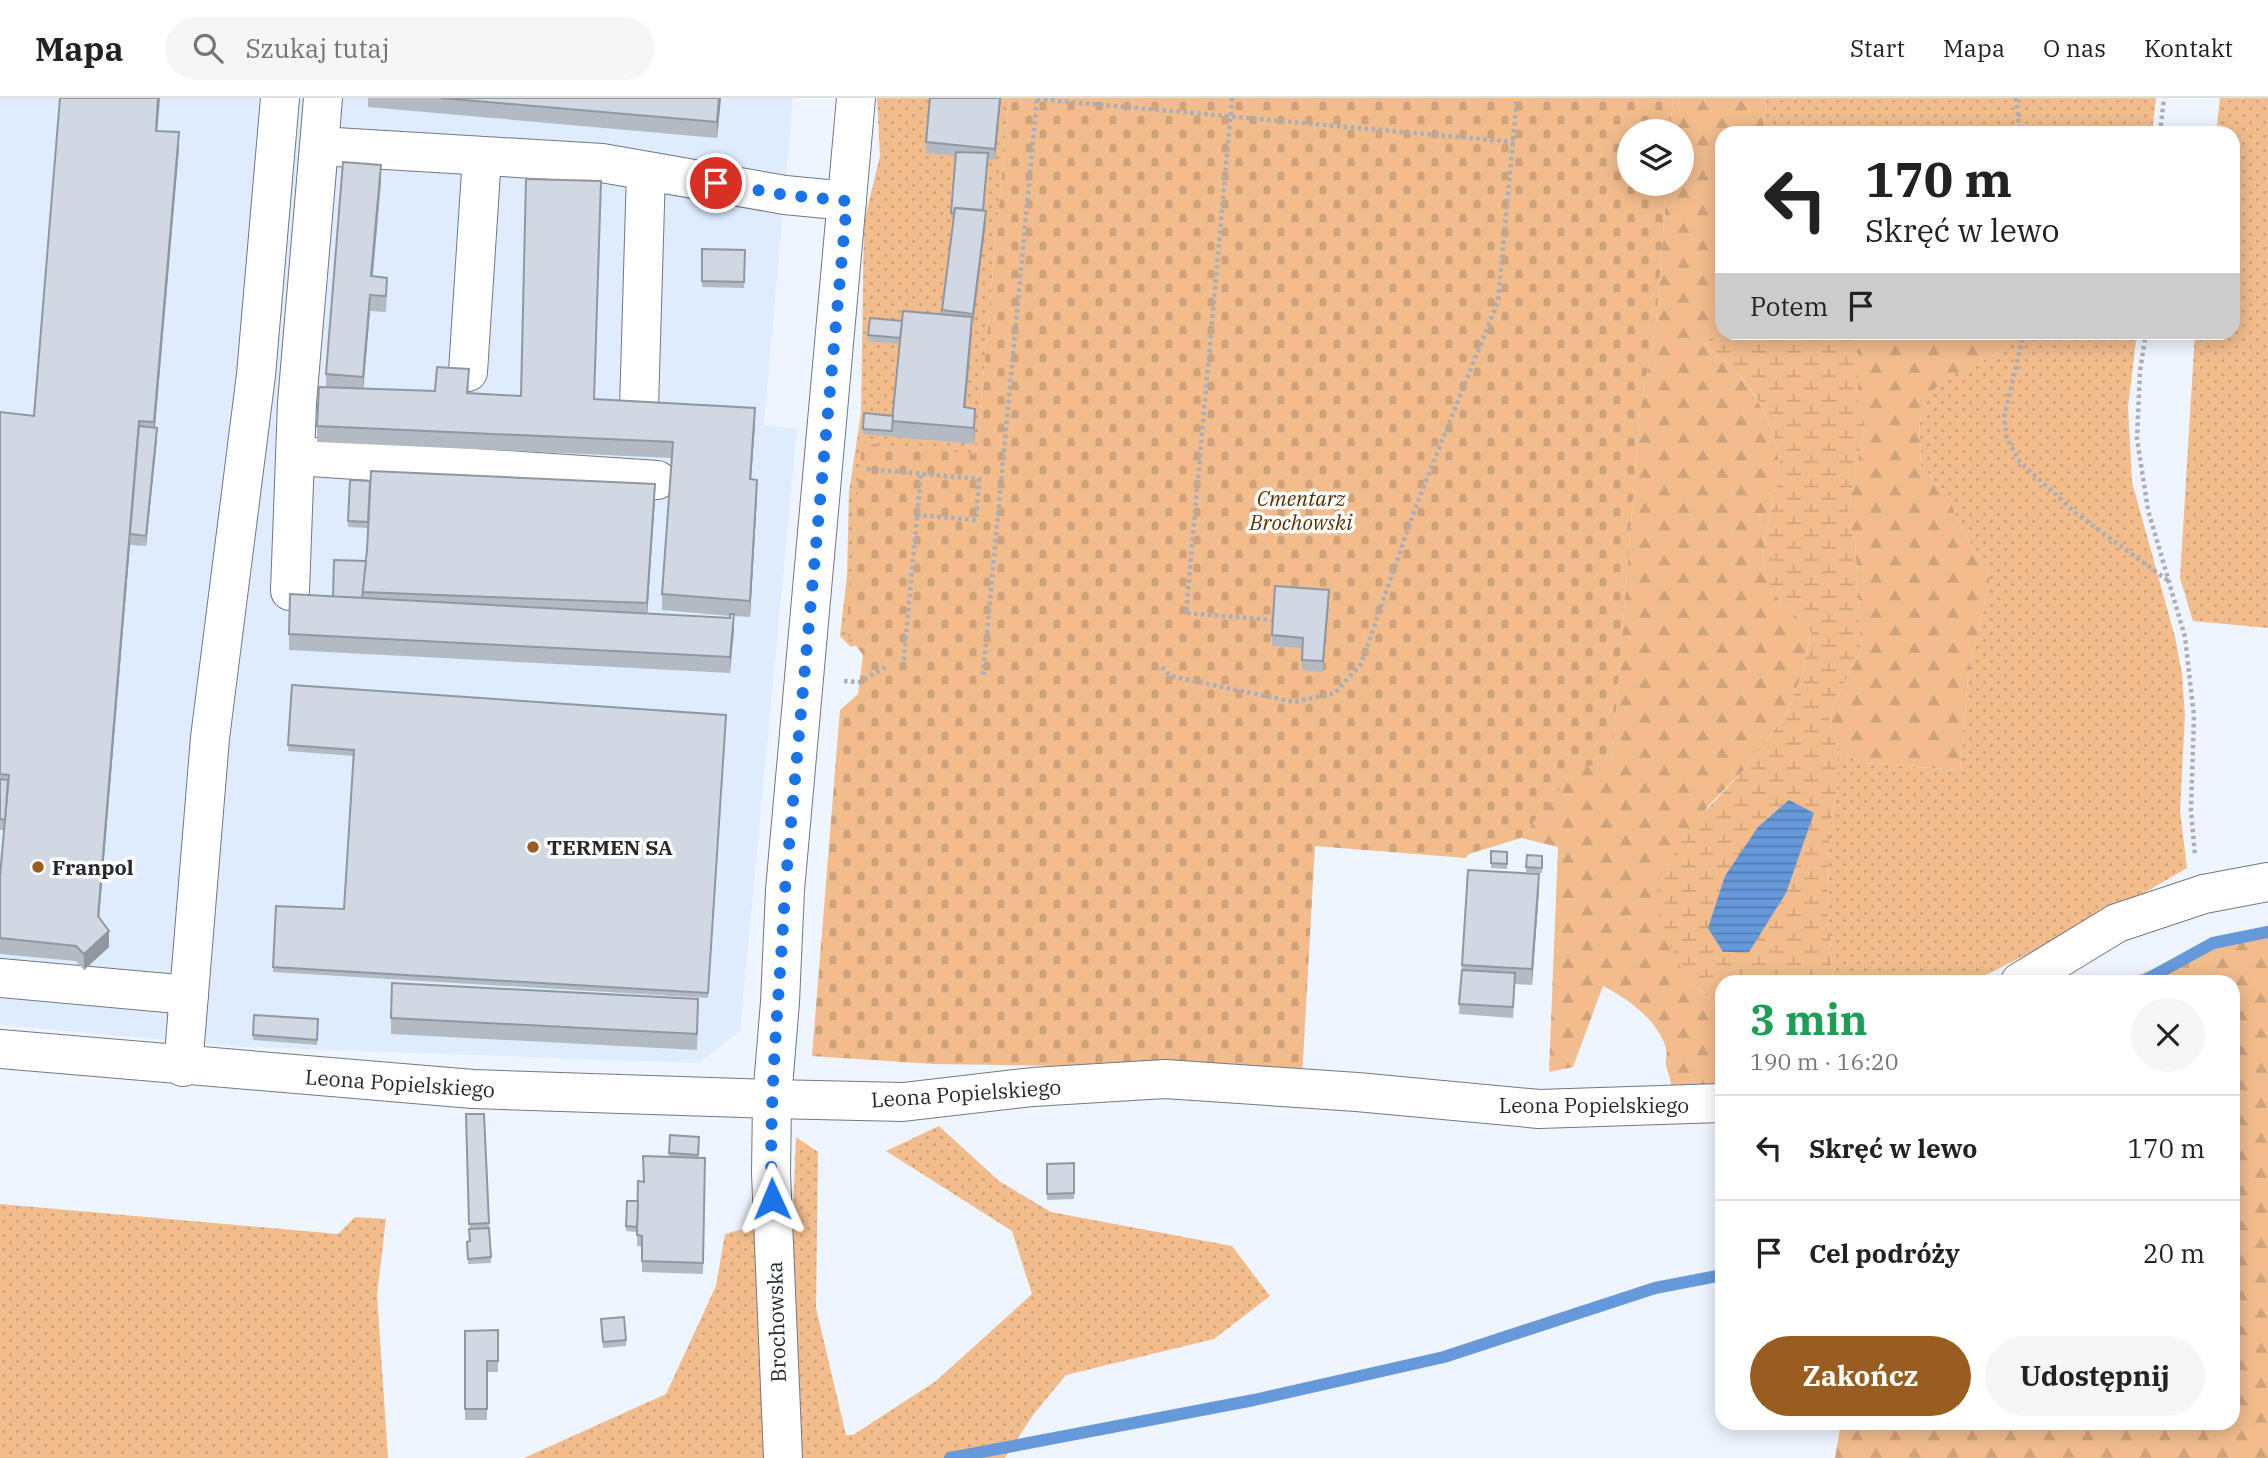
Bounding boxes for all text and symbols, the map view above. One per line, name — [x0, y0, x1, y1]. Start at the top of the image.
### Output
search box — [165, 17, 655, 80]
text: Mapa — [35, 27, 123, 70]
icon: search — [189, 29, 227, 67]
text: Szukaj tutaj — [245, 31, 390, 65]
text: Start — [1850, 32, 1905, 64]
text: Mapa — [1943, 32, 2005, 64]
text: O nas — [2043, 32, 2106, 64]
text: Kontakt — [2144, 32, 2233, 64]
map controls — [1617, 119, 1694, 196]
button: layers — [1617, 119, 1694, 196]
text: 170 m — [1865, 147, 2012, 210]
pin — [686, 153, 746, 213]
icon: left — [1750, 154, 1841, 245]
icon: arrive — [697, 164, 735, 202]
text: Skręć w lewo — [1865, 209, 2060, 251]
icon: arrive — [1842, 287, 1880, 325]
text: Potem — [1750, 289, 1828, 323]
park label: Cmentarz Brochowski — [1249, 484, 1353, 536]
place label: TERMEN SA — [547, 833, 673, 861]
marker: TERMEN SA — [525, 839, 541, 855]
place label: Franpol — [52, 853, 134, 881]
marker: Franpol — [30, 859, 46, 875]
text: 3 min — [1750, 992, 1868, 1047]
button: close — [2131, 998, 2205, 1072]
text: 190 m · 16:20 — [1750, 1046, 1899, 1076]
street label: Leona Popielskiego — [304, 1062, 496, 1104]
street label: Leona Popielskiego — [870, 1072, 1062, 1114]
street label: Leona Popielskiego — [1499, 1091, 1689, 1119]
icon: left — [1750, 1129, 1788, 1167]
text: Skręć w lewo — [1809, 1131, 1977, 1165]
text: 170 m — [2127, 1131, 2205, 1165]
position arrow — [735, 1162, 809, 1236]
icon: arrive — [1750, 1234, 1788, 1272]
text: Cel podróży — [1809, 1236, 1960, 1270]
text: 20 m — [2143, 1236, 2205, 1270]
street label: Brochowska — [760, 1261, 792, 1383]
button: Zakończ — [1750, 1336, 1971, 1416]
button: Udostępnij — [1985, 1336, 2205, 1416]

